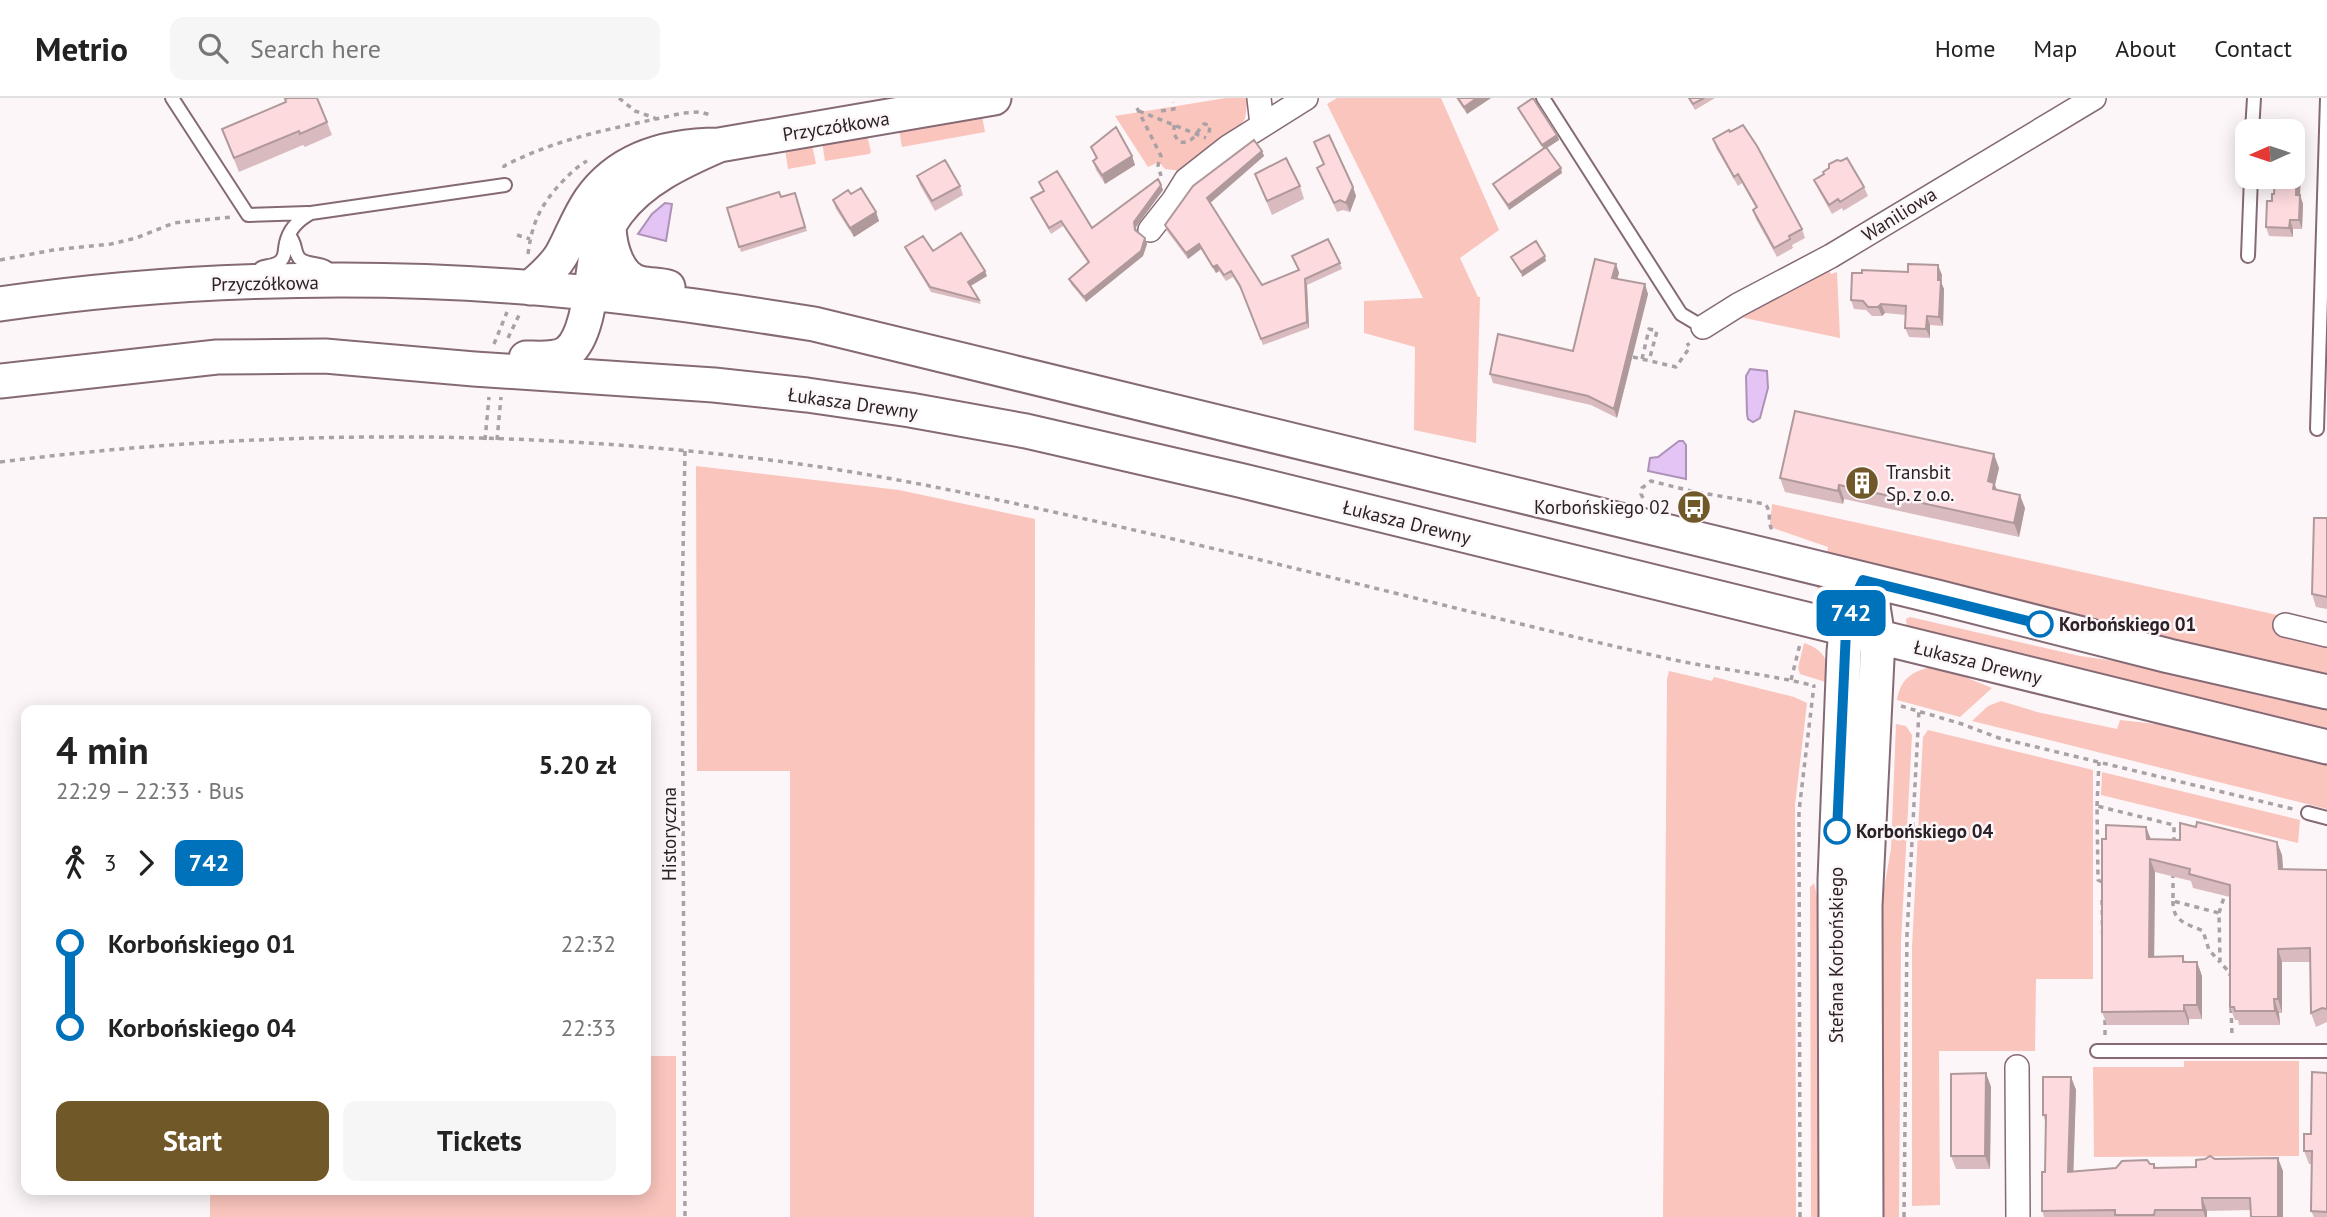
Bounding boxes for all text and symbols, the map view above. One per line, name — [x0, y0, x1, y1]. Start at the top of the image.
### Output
search box — [170, 17, 660, 80]
text: Metrio — [35, 27, 128, 70]
icon: search — [194, 29, 232, 67]
text: Search here — [250, 32, 381, 65]
text: Home — [1935, 33, 1995, 64]
text: Map — [2033, 33, 2077, 64]
text: About — [2115, 33, 2176, 64]
text: Contact — [2214, 33, 2292, 64]
street label: Przyczółkowa — [781, 106, 891, 146]
north arrow — [2235, 119, 2305, 189]
map controls — [2235, 119, 2305, 189]
street label: Waniliowa — [1857, 182, 1941, 246]
street label: Przyczółkowa — [211, 270, 319, 296]
street label: Łukasza Drewny — [787, 382, 920, 424]
place label: Transbit Sp. z o.o. — [1886, 460, 1954, 506]
building icon: Transbit Sp. z o.o. — [1843, 464, 1881, 502]
bus stop icon: Korbońskiego 02 — [1675, 488, 1713, 526]
street label: Łukasza Drewny — [1341, 495, 1473, 549]
place label: Korbońskiego 02 — [1534, 495, 1670, 519]
line badge: 742 — [1811, 590, 1891, 636]
text: 742 — [1831, 597, 1871, 628]
marker: Korbońskiego 01 — [2027, 611, 2053, 637]
place label: Korbońskiego 01 — [2059, 612, 2196, 636]
street label: Łukasza Drewny — [1912, 635, 2044, 689]
text: 4 min — [56, 725, 149, 774]
text: 5.20 zł — [539, 748, 616, 781]
text: 22:29 – 22:33 · Bus — [56, 776, 244, 805]
street label: Historyczna — [657, 787, 681, 881]
marker: Korbońskiego 04 — [1824, 818, 1850, 844]
place label: Korbońskiego 04 — [1856, 819, 1993, 843]
icon: walk — [56, 844, 94, 882]
icon: forward — [127, 844, 165, 882]
text: 742 — [189, 847, 229, 878]
text: 3 — [104, 848, 117, 877]
street label: Stefana Korbońskiego — [1824, 867, 1848, 1043]
text: Korbońskiego 01 — [108, 927, 296, 960]
text: 22:32 — [561, 929, 616, 958]
text: Korbońskiego 04 — [108, 1011, 296, 1044]
text: 22:33 — [561, 1013, 616, 1042]
button: Start — [56, 1101, 329, 1181]
button: Tickets — [343, 1101, 616, 1181]

